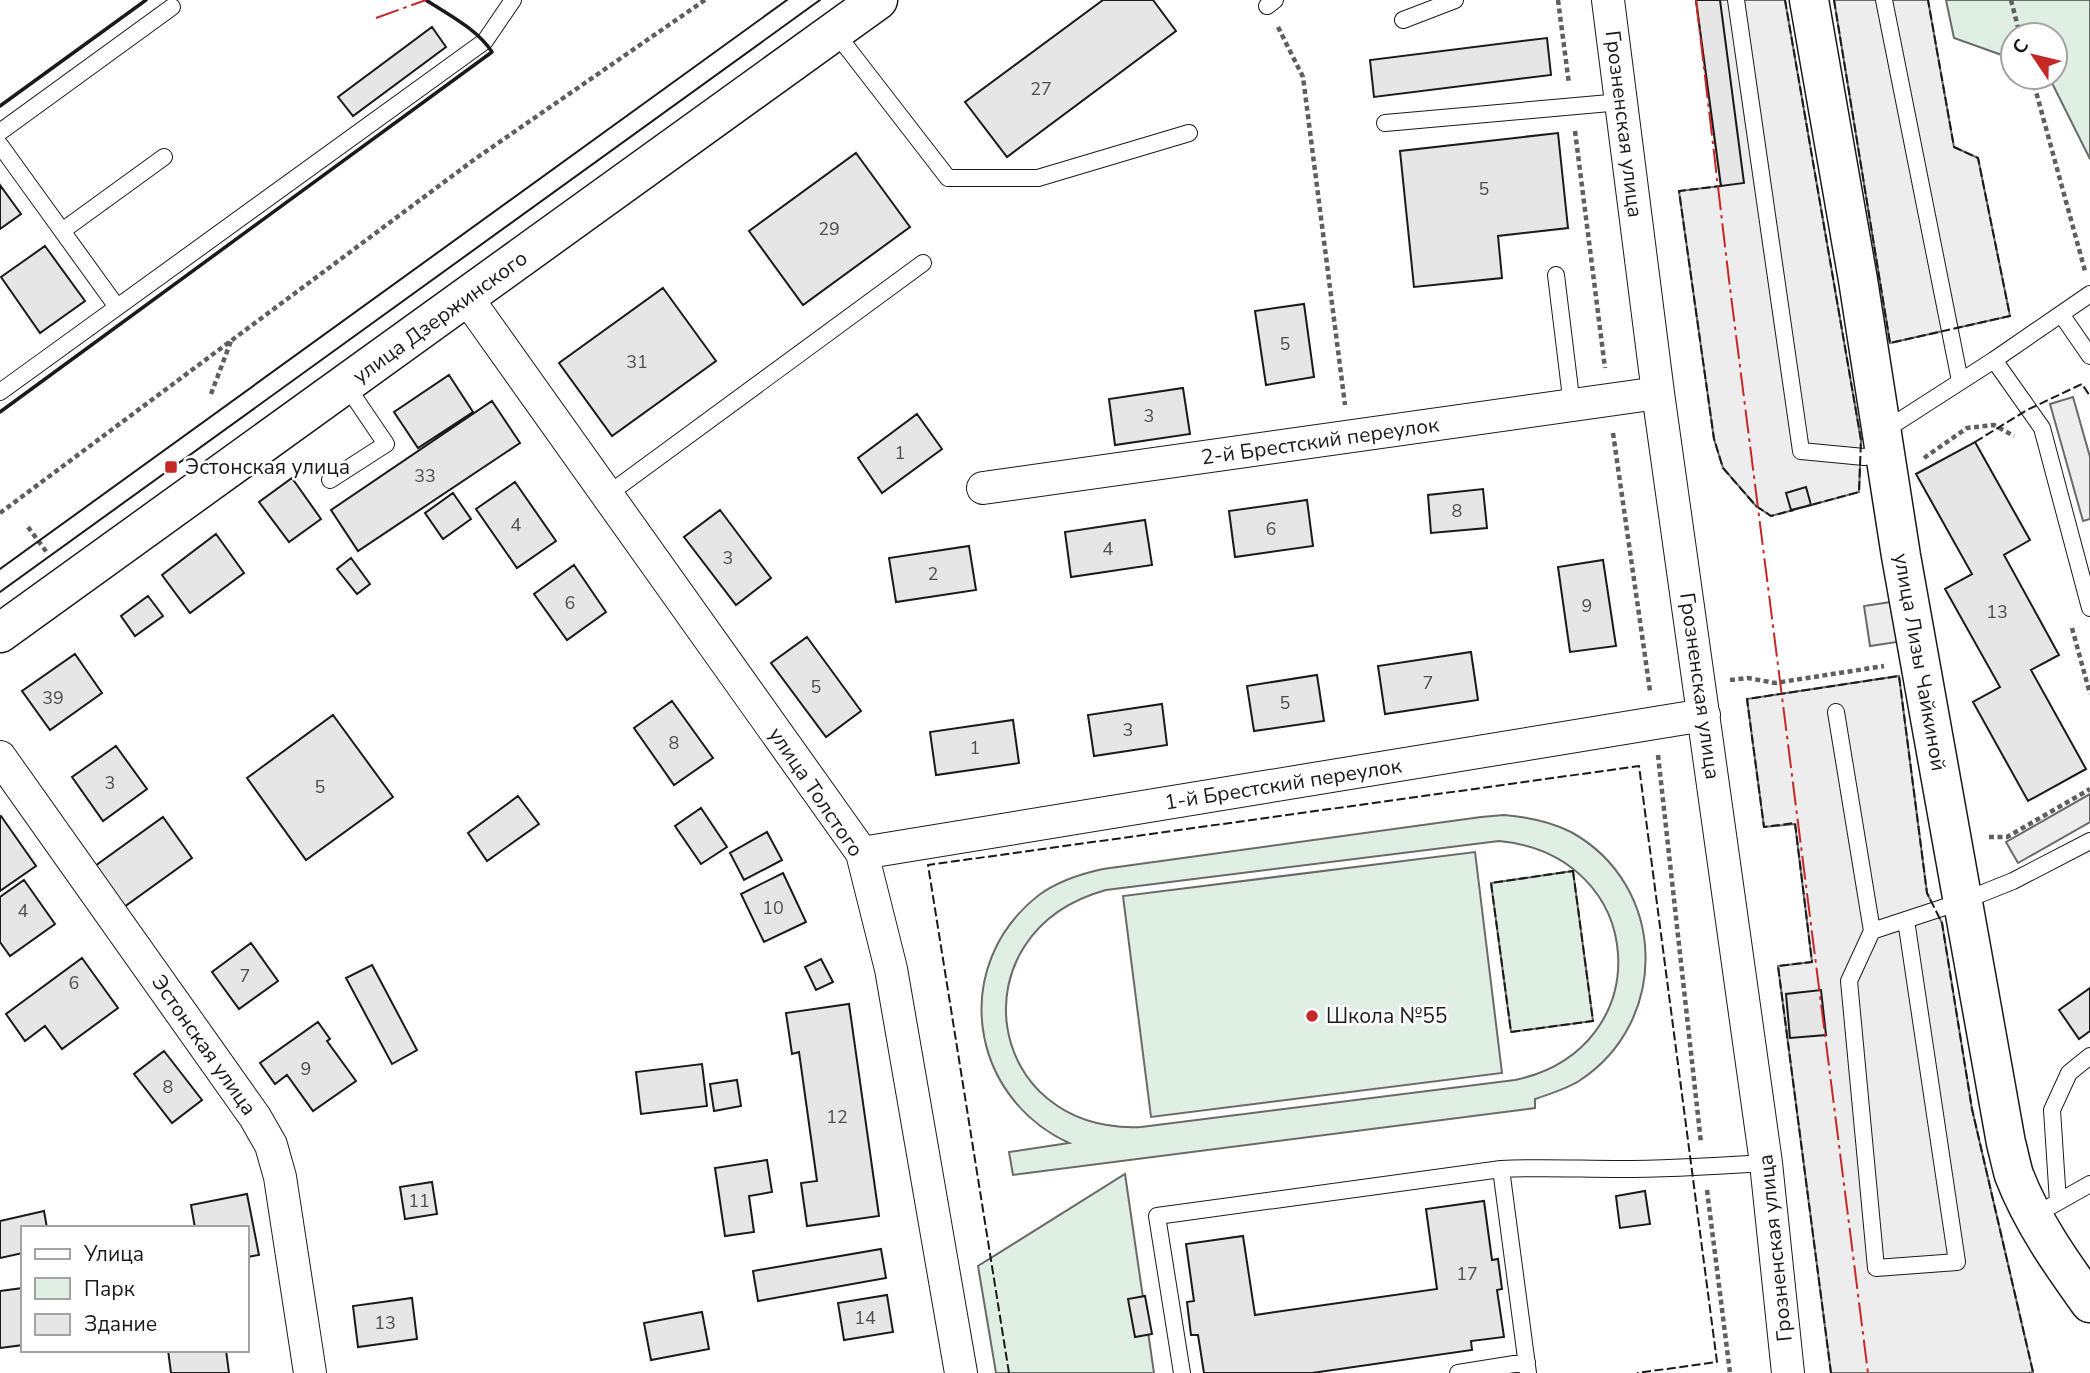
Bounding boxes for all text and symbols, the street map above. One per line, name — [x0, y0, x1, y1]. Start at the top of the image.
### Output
north arrow — [1999, 21, 2069, 91]
street label: Грозненская улица — [1599, 29, 1649, 219]
text: С — [2007, 34, 2035, 60]
house number: 27 — [1030, 77, 1052, 101]
house number: 5 — [1479, 177, 1489, 201]
house number: 29 — [818, 217, 840, 241]
street label: улица Дзержинского — [347, 244, 533, 390]
house number: 5 — [1280, 332, 1290, 356]
house number: 31 — [626, 350, 648, 374]
house number: 3 — [1144, 404, 1154, 428]
street label: 2-й Брестский переулок — [1199, 410, 1442, 472]
house number: 1 — [895, 441, 905, 465]
place label: Эстонская улица — [185, 453, 350, 481]
marker: Эстонская улица — [163, 459, 179, 475]
house number: 33 — [414, 464, 436, 488]
house number: 8 — [1452, 499, 1462, 523]
house number: 4 — [511, 513, 522, 537]
house number: 6 — [1266, 517, 1276, 541]
house number: 4 — [1103, 537, 1114, 561]
house number: 3 — [723, 546, 733, 570]
street label: улица Лизы Чайкиной — [1887, 551, 1953, 773]
house number: 2 — [928, 562, 938, 586]
house number: 6 — [565, 591, 575, 615]
street label: Грозненская улица — [1673, 591, 1727, 781]
house number: 9 — [1582, 594, 1592, 618]
house number: 13 — [1986, 600, 2008, 624]
house number: 7 — [1423, 671, 1433, 695]
house number: 5 — [811, 675, 821, 699]
house number: 39 — [42, 686, 64, 710]
house number: 5 — [1280, 691, 1290, 715]
house number: 3 — [1123, 718, 1133, 742]
street label: улица Толстого — [762, 722, 870, 862]
house number: 8 — [669, 731, 679, 755]
house number: 1 — [970, 736, 980, 760]
street label: 1-й Брестский переулок — [1162, 751, 1404, 817]
house number: 3 — [105, 771, 115, 795]
house number: 5 — [315, 775, 325, 799]
house number: 10 — [762, 896, 784, 920]
house number: 4 — [18, 899, 29, 923]
house number: 7 — [240, 964, 250, 988]
street label: Эстонская улица — [145, 969, 263, 1121]
house number: 6 — [69, 971, 79, 995]
place label: Школа №55 — [1326, 1002, 1447, 1030]
marker: Школа №55 — [1304, 1008, 1320, 1024]
house number: 9 — [301, 1057, 311, 1081]
house number: 8 — [163, 1075, 173, 1099]
house number: 12 — [826, 1105, 848, 1129]
street label: Грозненская улица — [1751, 1153, 1799, 1343]
house number: 11 — [408, 1189, 430, 1213]
legend — [21, 1226, 248, 1352]
text: Улица — [83, 1240, 144, 1268]
house number: 17 — [1456, 1262, 1478, 1286]
text: Парк — [84, 1275, 136, 1303]
house number: 14 — [854, 1306, 876, 1330]
text: Здание — [84, 1310, 157, 1338]
house number: 13 — [374, 1311, 396, 1335]

